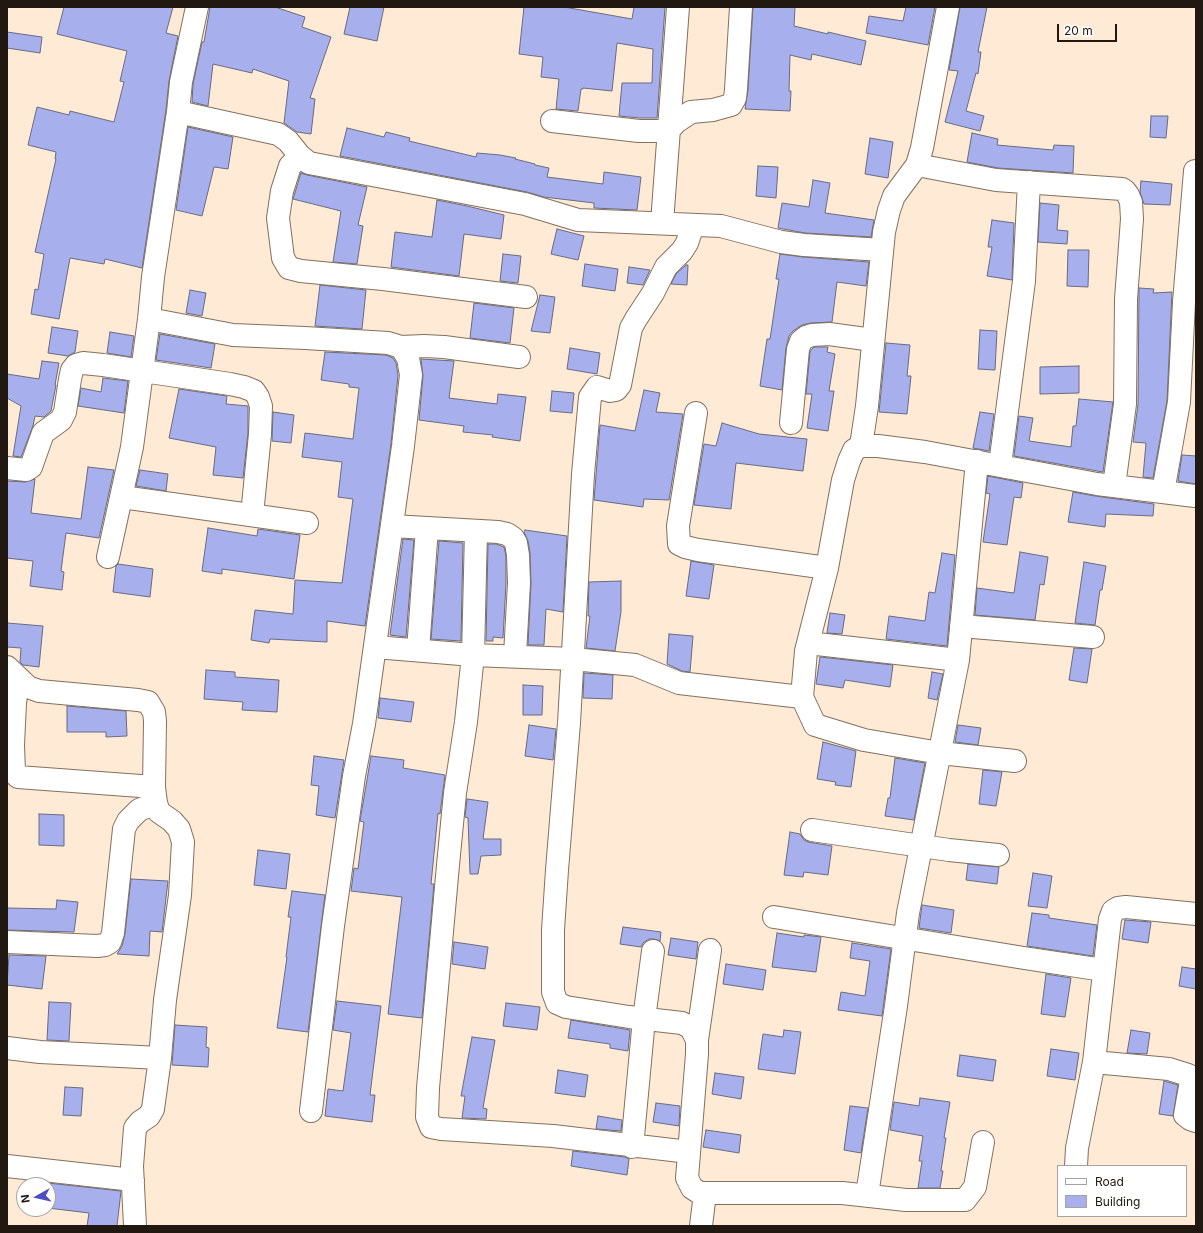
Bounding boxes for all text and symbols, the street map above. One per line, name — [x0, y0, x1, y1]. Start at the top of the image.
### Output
scale bar — [1059, 16, 1119, 42]
text: 20 m — [1064, 23, 1093, 38]
legend — [1057, 1165, 1187, 1217]
text: Road — [1095, 1174, 1124, 1189]
north arrow — [16, 1177, 56, 1217]
text: N — [18, 1193, 33, 1204]
text: Building — [1095, 1194, 1140, 1209]

